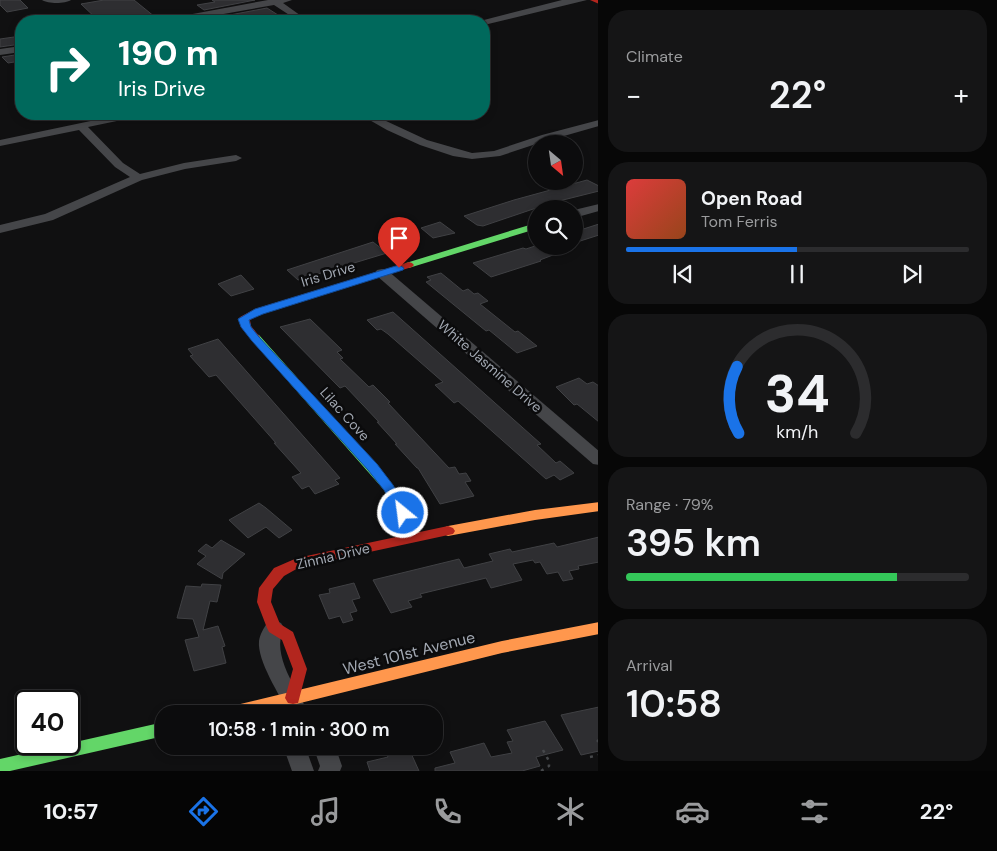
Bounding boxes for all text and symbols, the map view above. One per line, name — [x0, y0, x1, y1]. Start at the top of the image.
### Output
text: 190 m — [118, 30, 219, 76]
icon: right — [35, 35, 100, 100]
text: Climate — [626, 46, 683, 67]
text: 22° — [769, 70, 826, 120]
text: Iris Drive — [118, 74, 206, 103]
text: − — [626, 77, 641, 114]
text: + — [954, 77, 969, 114]
north arrow — [528, 135, 582, 190]
map controls — [528, 135, 583, 255]
text: Open Road — [701, 186, 803, 211]
button: search — [528, 200, 583, 255]
text: Tom Ferris — [701, 211, 778, 232]
pin — [378, 217, 420, 268]
icon: arrive — [385, 224, 413, 252]
street label: Iris Drive — [299, 257, 357, 291]
icon: previous — [669, 260, 697, 288]
icon: pause — [783, 260, 811, 288]
icon: next — [898, 260, 926, 288]
street label: White Jasmine Drive — [434, 316, 546, 416]
text: 34 — [765, 360, 830, 428]
street label: Lilac Cove — [316, 383, 374, 445]
text: km/h — [776, 420, 819, 444]
position arrow — [376, 486, 428, 538]
text: Range · 79% — [626, 494, 713, 515]
text: 395 km — [626, 518, 761, 568]
street label: Zinnia Drive — [295, 539, 372, 573]
street label: West 101st Avenue — [341, 626, 477, 680]
text: Arrival — [626, 655, 673, 676]
text: 10:58 — [626, 679, 722, 729]
speed limit sign: 40 — [15, 690, 80, 755]
text: 10:58 · 1 min · 300 m — [208, 717, 390, 742]
icon: directions — [186, 794, 221, 829]
icon: music — [308, 794, 343, 829]
icon: phone — [430, 794, 465, 829]
icon: climate — [553, 794, 588, 829]
icon: car — [675, 794, 710, 829]
icon: filters — [797, 794, 832, 829]
text: 10:57 — [44, 797, 98, 826]
text: 22° — [920, 797, 953, 826]

